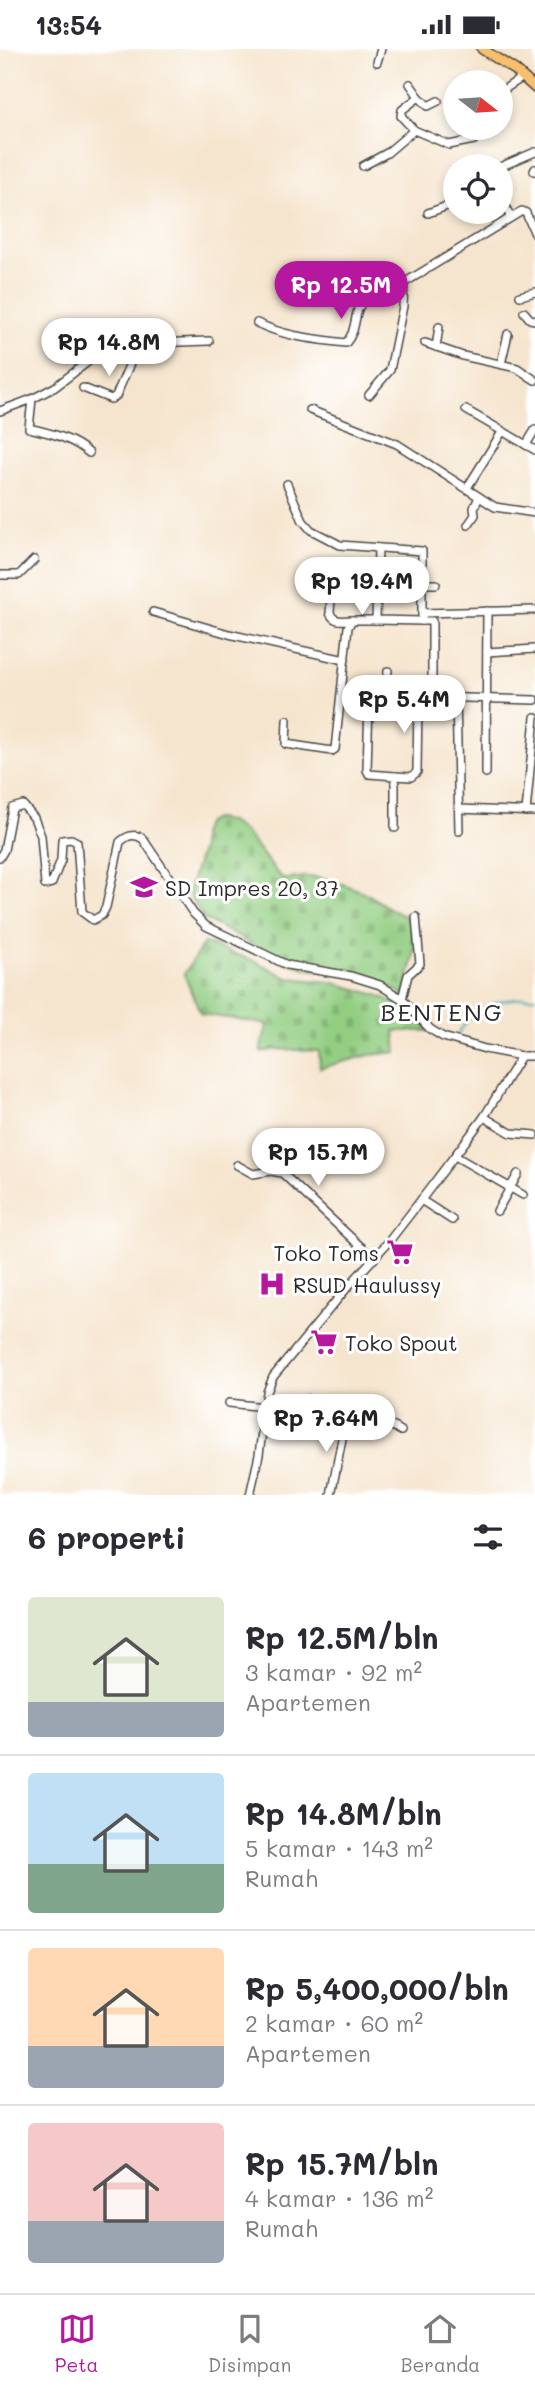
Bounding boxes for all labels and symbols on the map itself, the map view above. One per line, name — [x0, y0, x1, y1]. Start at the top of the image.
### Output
north arrow — [443, 70, 513, 140]
pin: Rp 12.5M — [269, 261, 413, 321]
pin: Rp 14.8M — [37, 319, 181, 378]
pin: Rp 19.4M — [290, 557, 434, 617]
pin: Rp 5.4M — [339, 675, 469, 735]
school or university icon: SD Impres 20, 37 — [129, 872, 159, 902]
place label: SD Impres 20, 37 — [165, 874, 339, 901]
district label: BENTENG — [381, 996, 503, 1027]
pin: Rp 15.7M — [246, 1129, 390, 1188]
supermarket icon: Toko Toms — [385, 1237, 415, 1267]
place label: Toko Toms — [273, 1239, 379, 1266]
hospital icon: RSUD Haulussy — [257, 1269, 287, 1299]
place label: RSUD Haulussy — [293, 1271, 441, 1298]
supermarket icon: Toko Spout — [309, 1327, 339, 1357]
place label: Toko Spout — [345, 1329, 457, 1356]
pin: Rp 7.64M — [254, 1395, 398, 1454]

